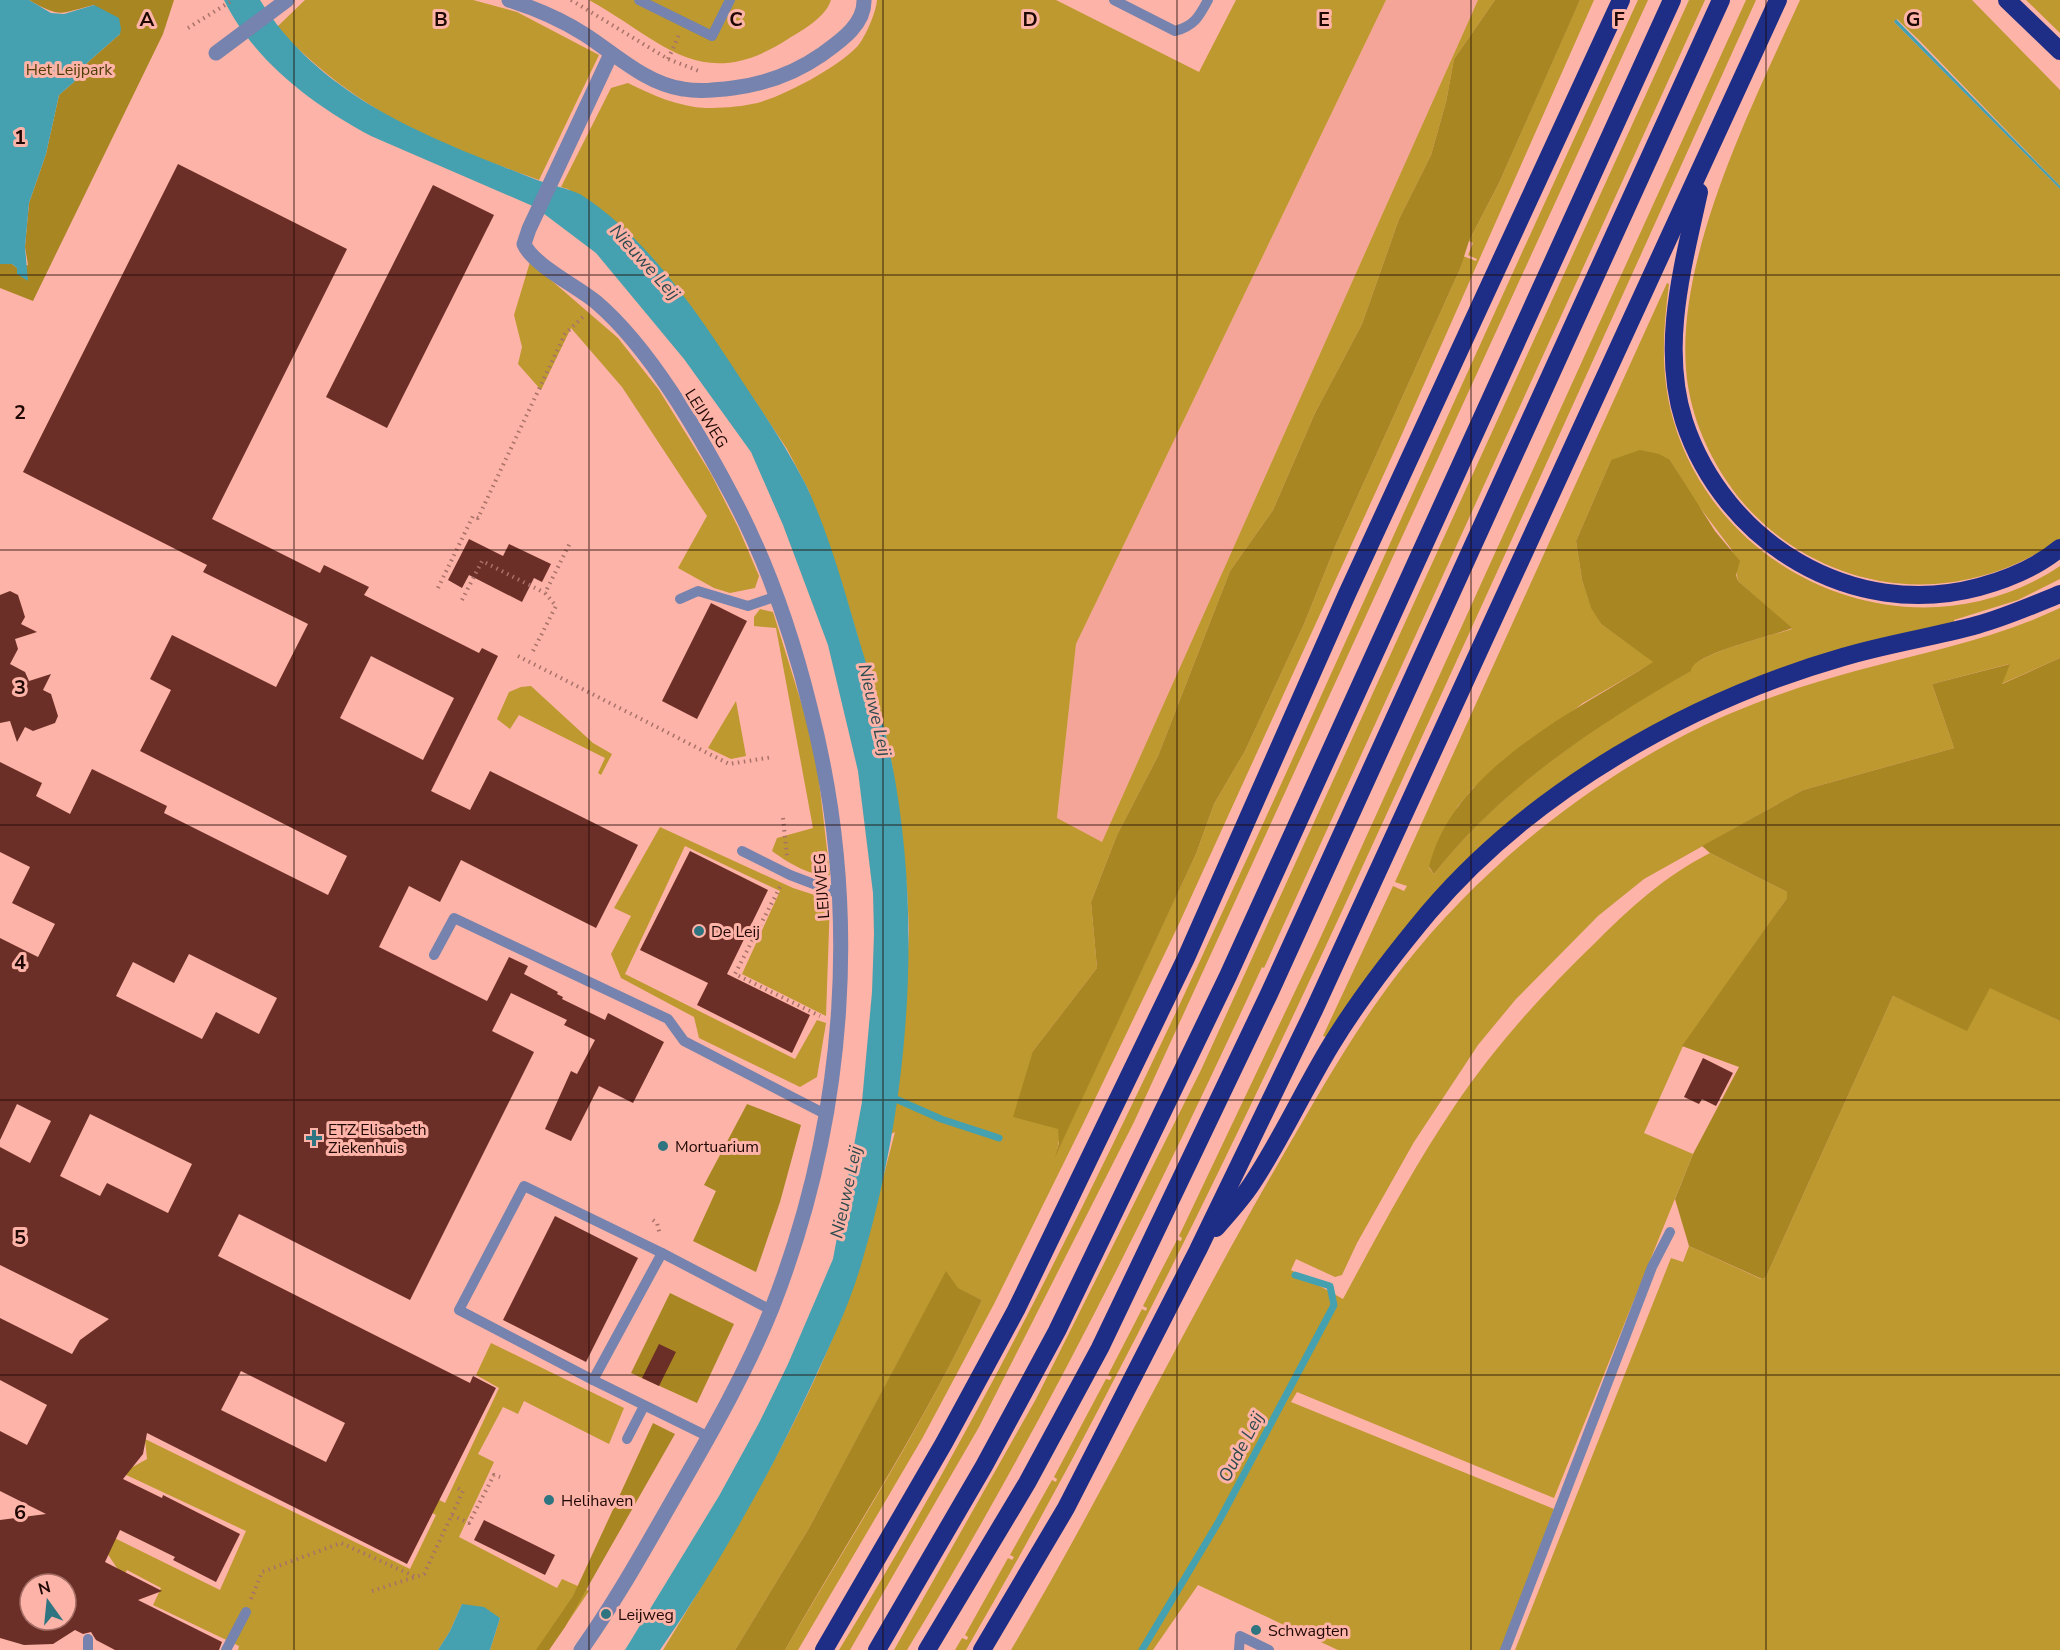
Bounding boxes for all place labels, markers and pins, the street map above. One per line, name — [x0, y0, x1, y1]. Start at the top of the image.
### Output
place label: De Leij — [711, 921, 760, 943]
marker: De Leij — [692, 924, 706, 938]
place label: ETZ Elisabeth Ziekenhuis — [328, 1119, 427, 1159]
marker: ETZ Elisabeth Ziekenhuis — [305, 1129, 323, 1147]
place label: Mortuarium — [675, 1136, 759, 1158]
marker: Mortuarium — [656, 1139, 670, 1153]
place label: Helihaven — [561, 1490, 633, 1512]
marker: Helihaven — [542, 1493, 556, 1507]
place label: Leijweg — [618, 1604, 674, 1626]
marker: Leijweg — [599, 1607, 613, 1621]
place label: Schwagten — [1268, 1620, 1349, 1642]
marker: Schwagten — [1249, 1623, 1263, 1637]

